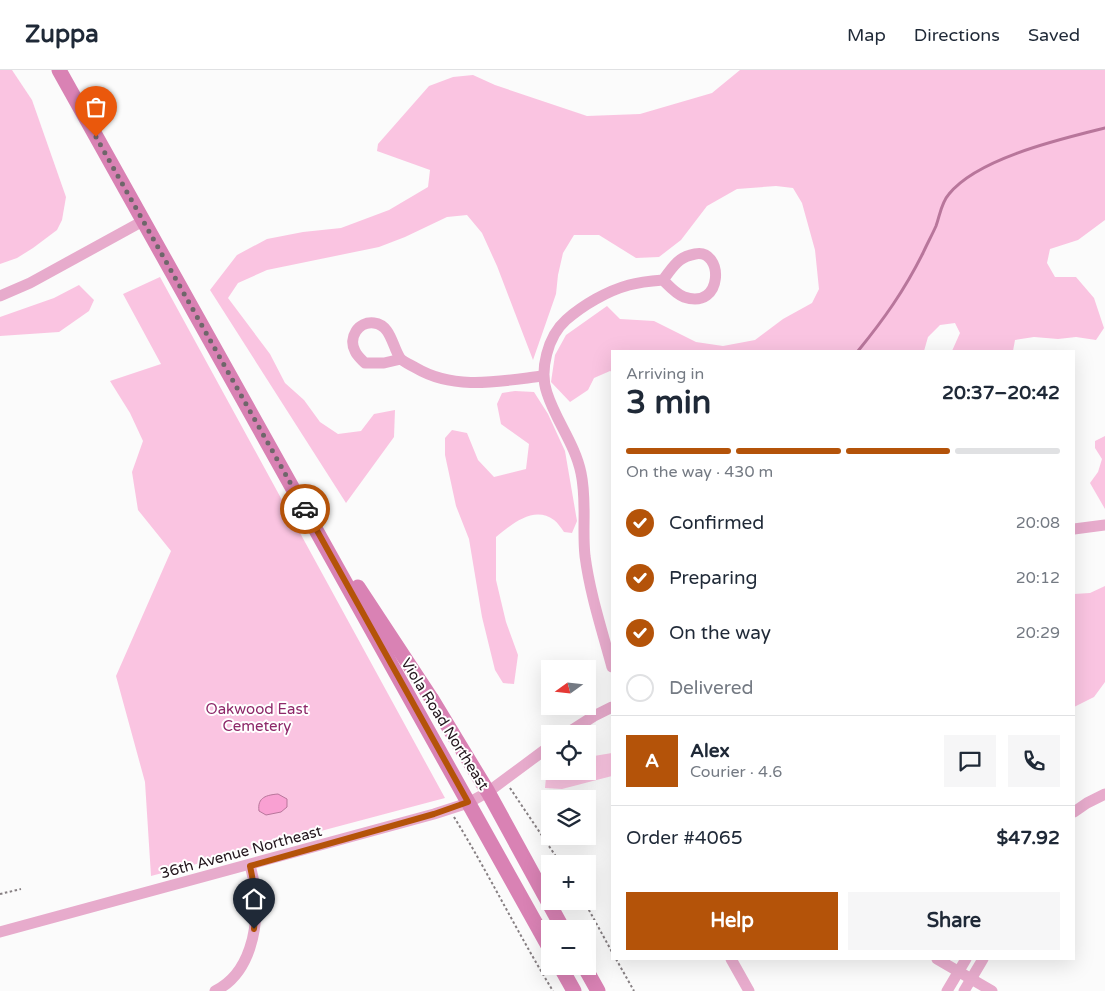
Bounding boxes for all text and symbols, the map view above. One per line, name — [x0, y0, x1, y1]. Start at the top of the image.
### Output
text: Zuppa — [25, 20, 99, 49]
text: Map — [847, 24, 886, 46]
text: Directions — [914, 24, 1000, 46]
text: Saved — [1028, 24, 1080, 46]
pin — [75, 86, 117, 137]
icon: bag — [82, 93, 110, 121]
text: Arriving in — [626, 364, 704, 384]
text: 20:37–20:42 — [942, 382, 1060, 404]
text: 3 min — [626, 384, 711, 422]
text: On the way · 430 m — [626, 462, 773, 482]
courier — [280, 484, 330, 534]
icon: car — [291, 495, 319, 523]
icon: check — [626, 509, 654, 537]
text: Confirmed — [669, 512, 764, 534]
text: 20:08 — [1016, 513, 1060, 533]
icon: check — [626, 564, 654, 592]
text: Preparing — [669, 567, 758, 589]
text: 20:12 — [1016, 568, 1060, 588]
icon: check — [626, 619, 654, 647]
text: On the way — [669, 622, 771, 644]
text: 20:29 — [1016, 623, 1060, 643]
street label: Viola Road Northeast — [397, 655, 493, 794]
north arrow — [541, 660, 596, 715]
map controls — [541, 660, 596, 975]
text: Delivered — [669, 677, 754, 699]
park label: Oakwood East Cemetery — [206, 700, 309, 735]
button: locate — [541, 725, 596, 780]
button: chat — [944, 735, 996, 787]
button: phone — [1008, 735, 1060, 787]
text: Alex — [690, 740, 730, 762]
text: A — [645, 750, 659, 772]
text: Courier · 4.6 — [690, 762, 782, 782]
button: layers — [541, 790, 596, 845]
street label: 36th Avenue Northeast — [158, 822, 324, 882]
text: Order #4065 — [626, 827, 743, 849]
text: $47.92 — [997, 827, 1060, 849]
button: + — [541, 855, 596, 910]
pin — [233, 878, 275, 929]
icon: home — [240, 885, 268, 913]
button: Help — [626, 892, 838, 950]
button: Share — [848, 892, 1060, 950]
button: − — [541, 920, 596, 975]

